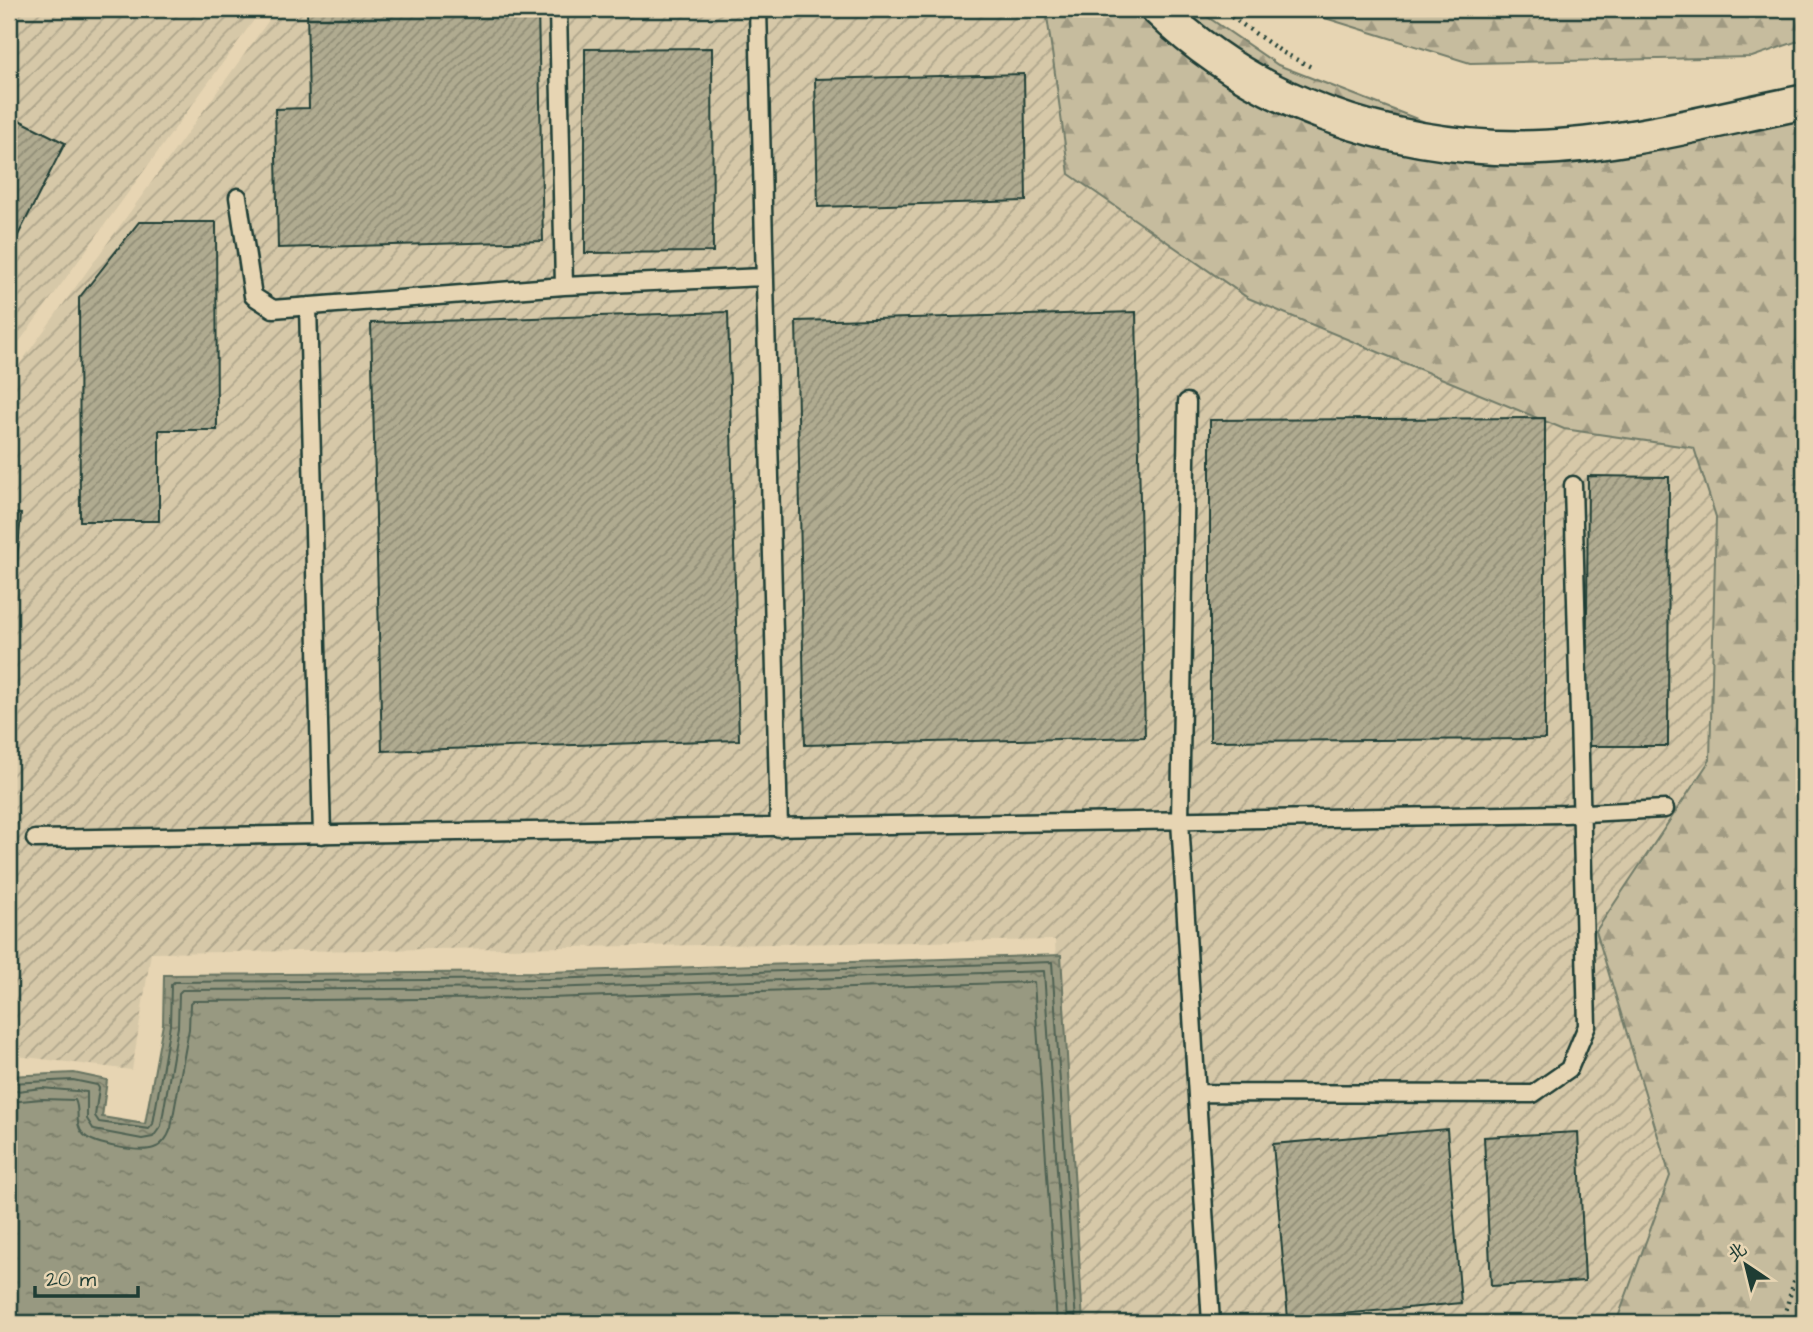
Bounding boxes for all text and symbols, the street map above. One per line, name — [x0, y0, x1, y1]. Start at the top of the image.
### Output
north arrow — [1712, 1230, 1782, 1300]
text: 北 — [1722, 1236, 1753, 1269]
scale bar — [35, 1255, 138, 1299]
text: 20 m — [46, 1265, 97, 1294]

